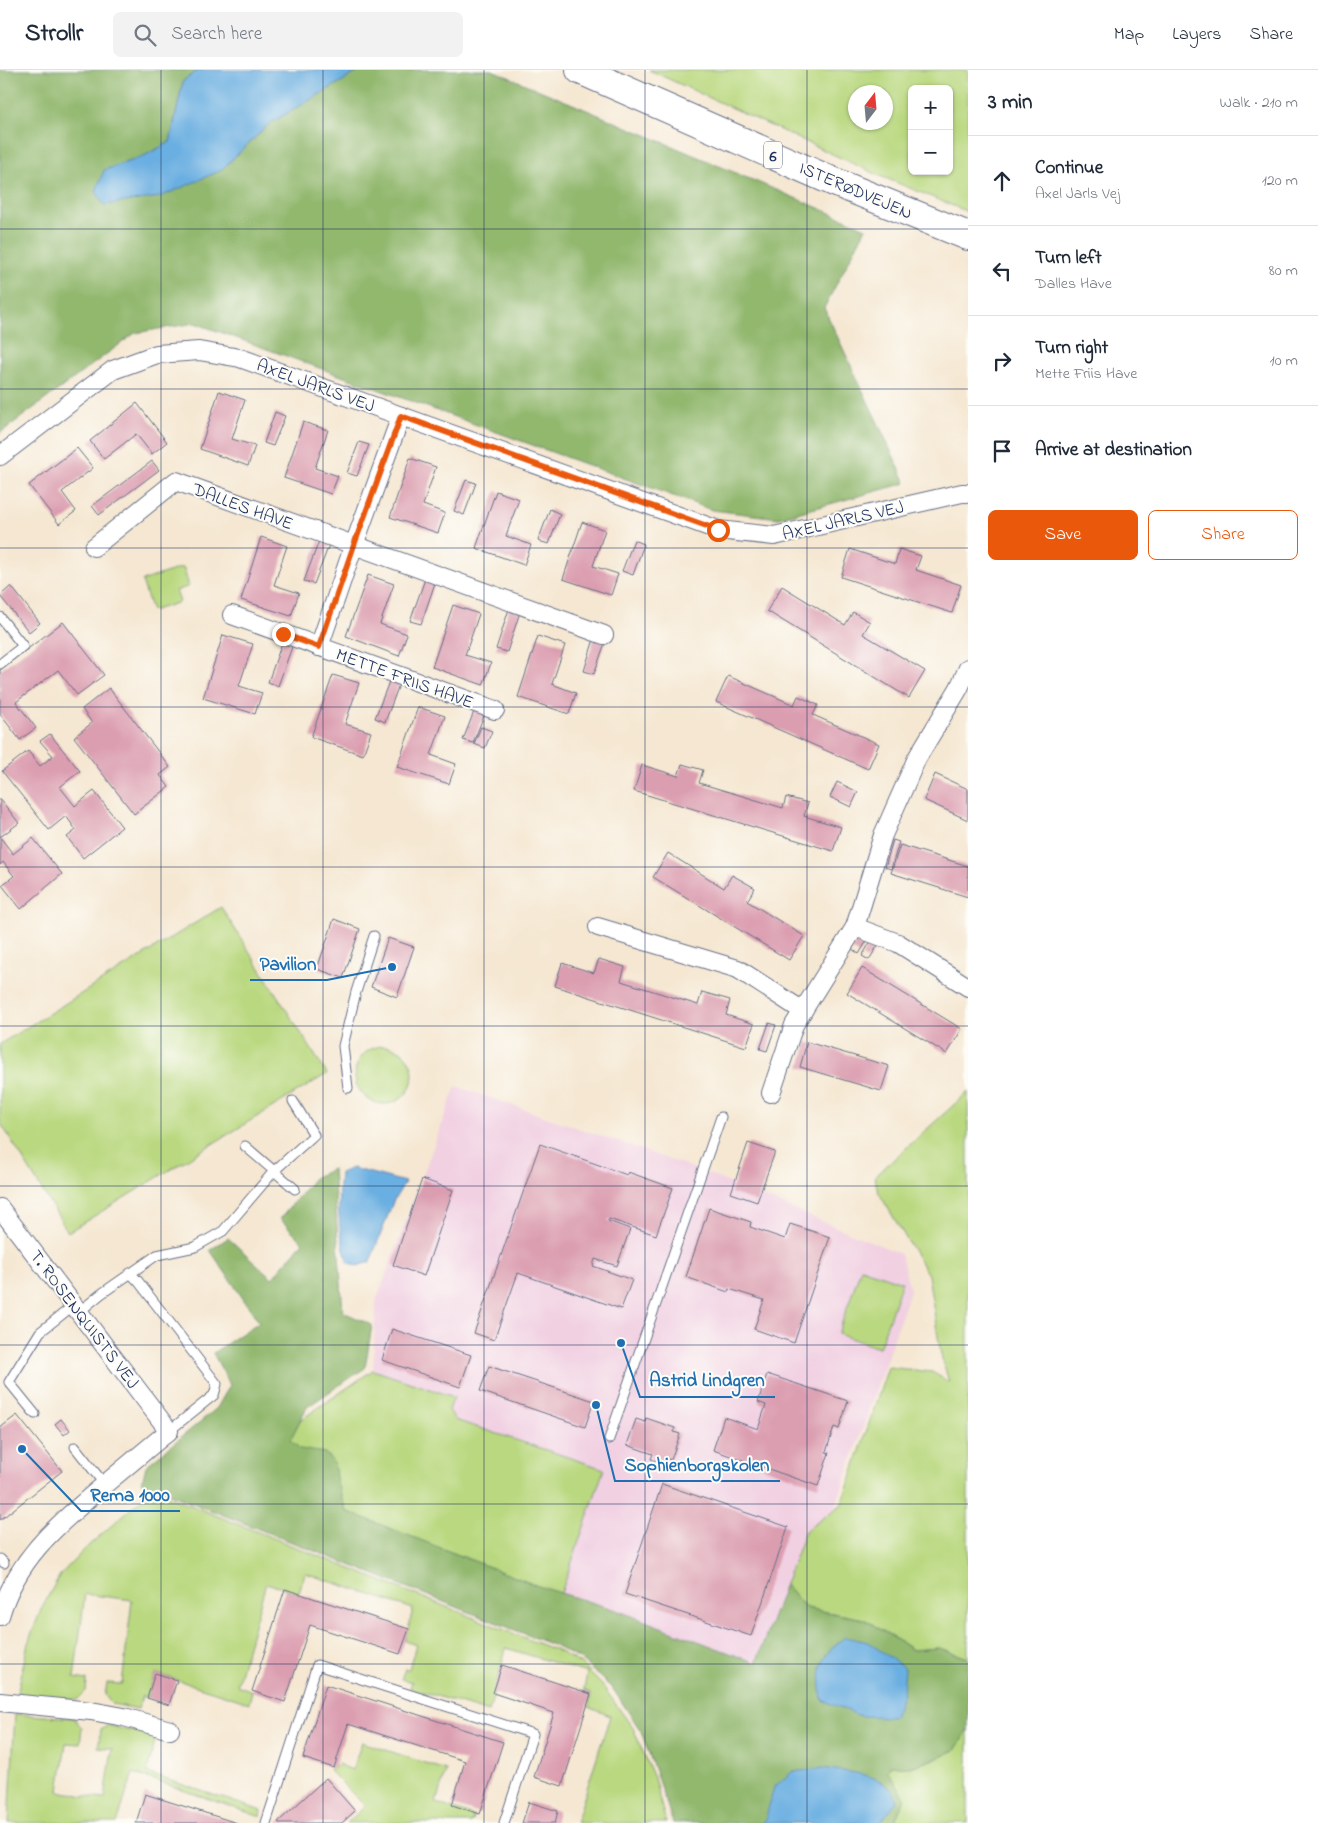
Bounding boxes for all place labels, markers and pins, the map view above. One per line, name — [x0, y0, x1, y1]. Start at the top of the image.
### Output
callout: Pavilion — [250, 946, 327, 980]
callout: Astrid Lindgren — [640, 1363, 775, 1397]
callout: Sophienborgskolen — [615, 1447, 780, 1481]
callout: Rema 1000 — [81, 1477, 180, 1511]

